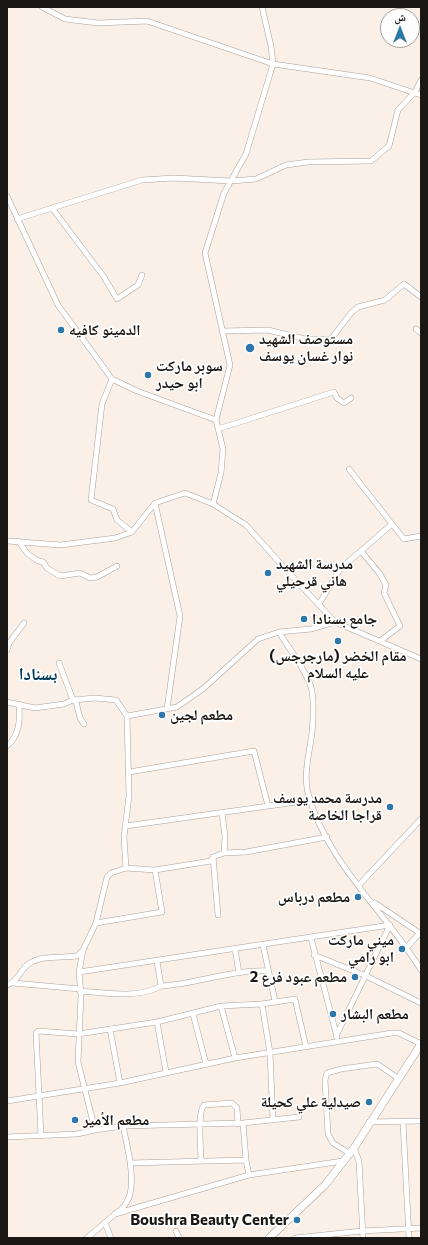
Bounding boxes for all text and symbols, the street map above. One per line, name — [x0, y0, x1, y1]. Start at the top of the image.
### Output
north arrow — [380, 8, 420, 48]
text: ش — [394, 10, 406, 23]
place label: الدمينو كافيه — [69, 321, 141, 339]
marker: الدمينو كافيه — [56, 325, 66, 335]
place label: مستوصف الشهيد نوار غسان يوسف — [259, 330, 353, 365]
marker: مستوصف الشهيد نوار غسان يوسف — [244, 342, 256, 354]
place label: سوبر ماركت ابو حيدر — [156, 357, 223, 392]
marker: سوبر ماركت ابو حيدر — [143, 370, 153, 380]
place label: مدرسة الشهيد هاني قرحيلي — [276, 555, 353, 590]
marker: مدرسة الشهيد هاني قرحيلي — [263, 568, 273, 578]
place label: جامع بسنادا — [312, 610, 377, 628]
marker: جامع بسنادا — [299, 614, 309, 624]
marker: مقام الخضر (مارجرجس) عليه السلام — [333, 636, 343, 646]
place label: مقام الخضر (مارجرجس) عليه السلام — [269, 647, 407, 682]
district label: بسنادا — [19, 664, 57, 684]
place label: مطعم لجين — [170, 706, 233, 724]
marker: مطعم لجين — [157, 710, 167, 720]
place label: مدرسة محمد يوسف قراجا الخاصة — [273, 789, 382, 824]
marker: مدرسة محمد يوسف قراجا الخاصة — [385, 802, 395, 812]
place label: مطعم درباس — [278, 888, 350, 906]
marker: مطعم درباس — [353, 892, 363, 902]
place label: ميني ماركت ابو رامي — [328, 931, 394, 966]
marker: ميني ماركت ابو رامي — [397, 944, 407, 954]
place label: مطعم عبود فرع 2 — [250, 968, 347, 986]
marker: مطعم عبود فرع 2 — [350, 972, 360, 982]
place label: مطعم البشار — [341, 1005, 409, 1023]
marker: مطعم البشار — [328, 1009, 338, 1019]
place label: صيدلية علي كحيلة — [261, 1093, 361, 1111]
marker: صيدلية علي كحيلة — [364, 1097, 374, 1107]
place label: مطعم الأمير — [83, 1111, 149, 1129]
marker: مطعم الأمير — [70, 1115, 80, 1125]
place label: Boushra Beauty Center — [130, 1211, 289, 1229]
marker: Boushra Beauty Center — [292, 1215, 302, 1225]

